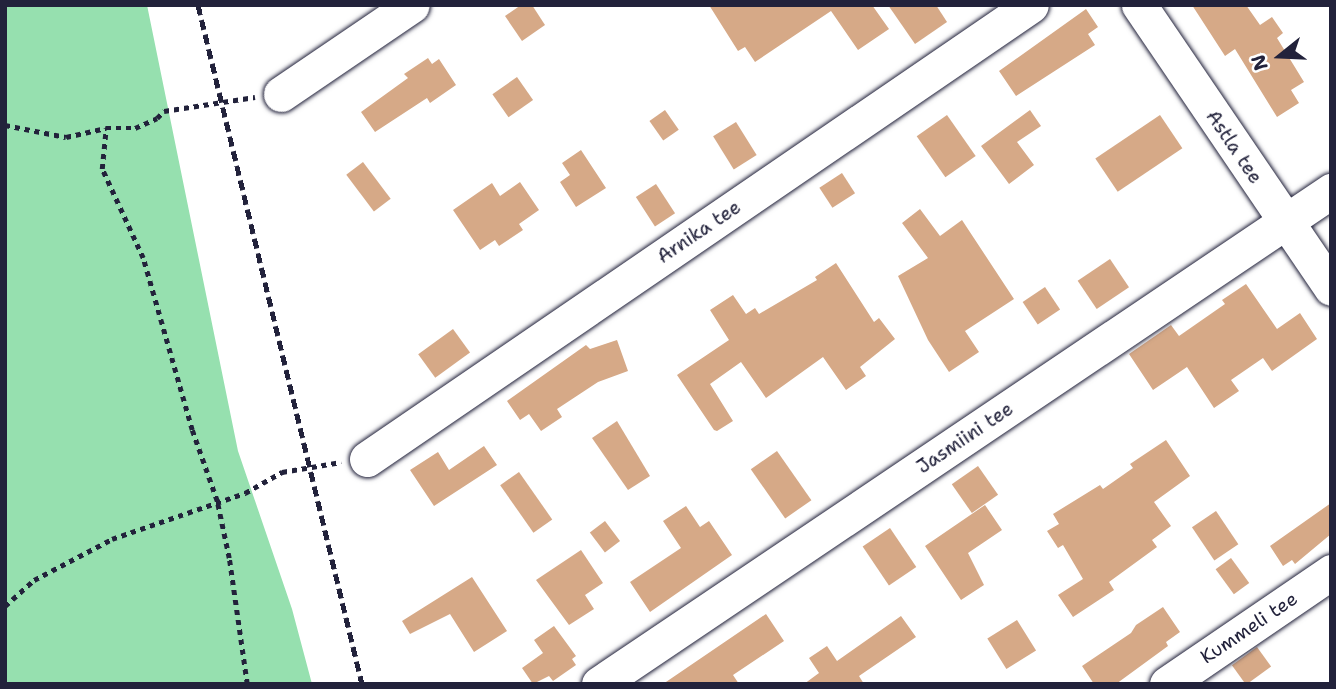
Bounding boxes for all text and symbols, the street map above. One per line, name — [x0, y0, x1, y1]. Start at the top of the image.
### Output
north arrow — [1245, 21, 1315, 91]
text: N — [1245, 52, 1274, 74]
street label: Astla tee — [1201, 106, 1267, 188]
street label: Arnika tee — [653, 196, 745, 268]
street label: Jasmiini tee — [913, 397, 1017, 479]
street label: Kummeli tee — [1196, 587, 1302, 669]

